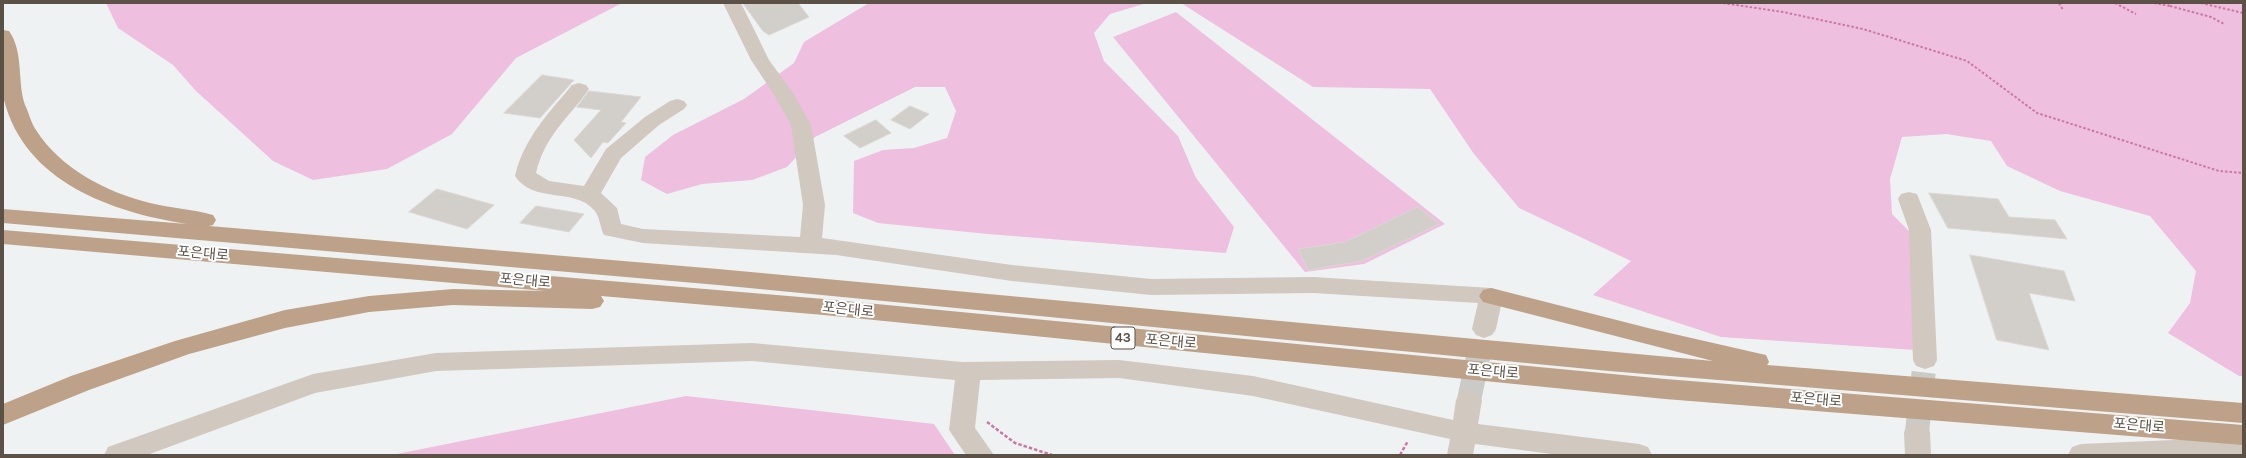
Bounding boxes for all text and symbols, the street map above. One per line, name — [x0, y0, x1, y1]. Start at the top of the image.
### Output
street label: 포은대로 — [177, 243, 229, 265]
street label: 포은대로 — [499, 270, 551, 292]
street label: 포은대로 — [822, 299, 874, 321]
road number: 43 — [1111, 327, 1135, 349]
street label: 포은대로 — [1145, 331, 1197, 353]
street label: 포은대로 — [1467, 361, 1519, 383]
street label: 포은대로 — [1790, 389, 1842, 411]
street label: 포은대로 — [2113, 415, 2165, 437]

